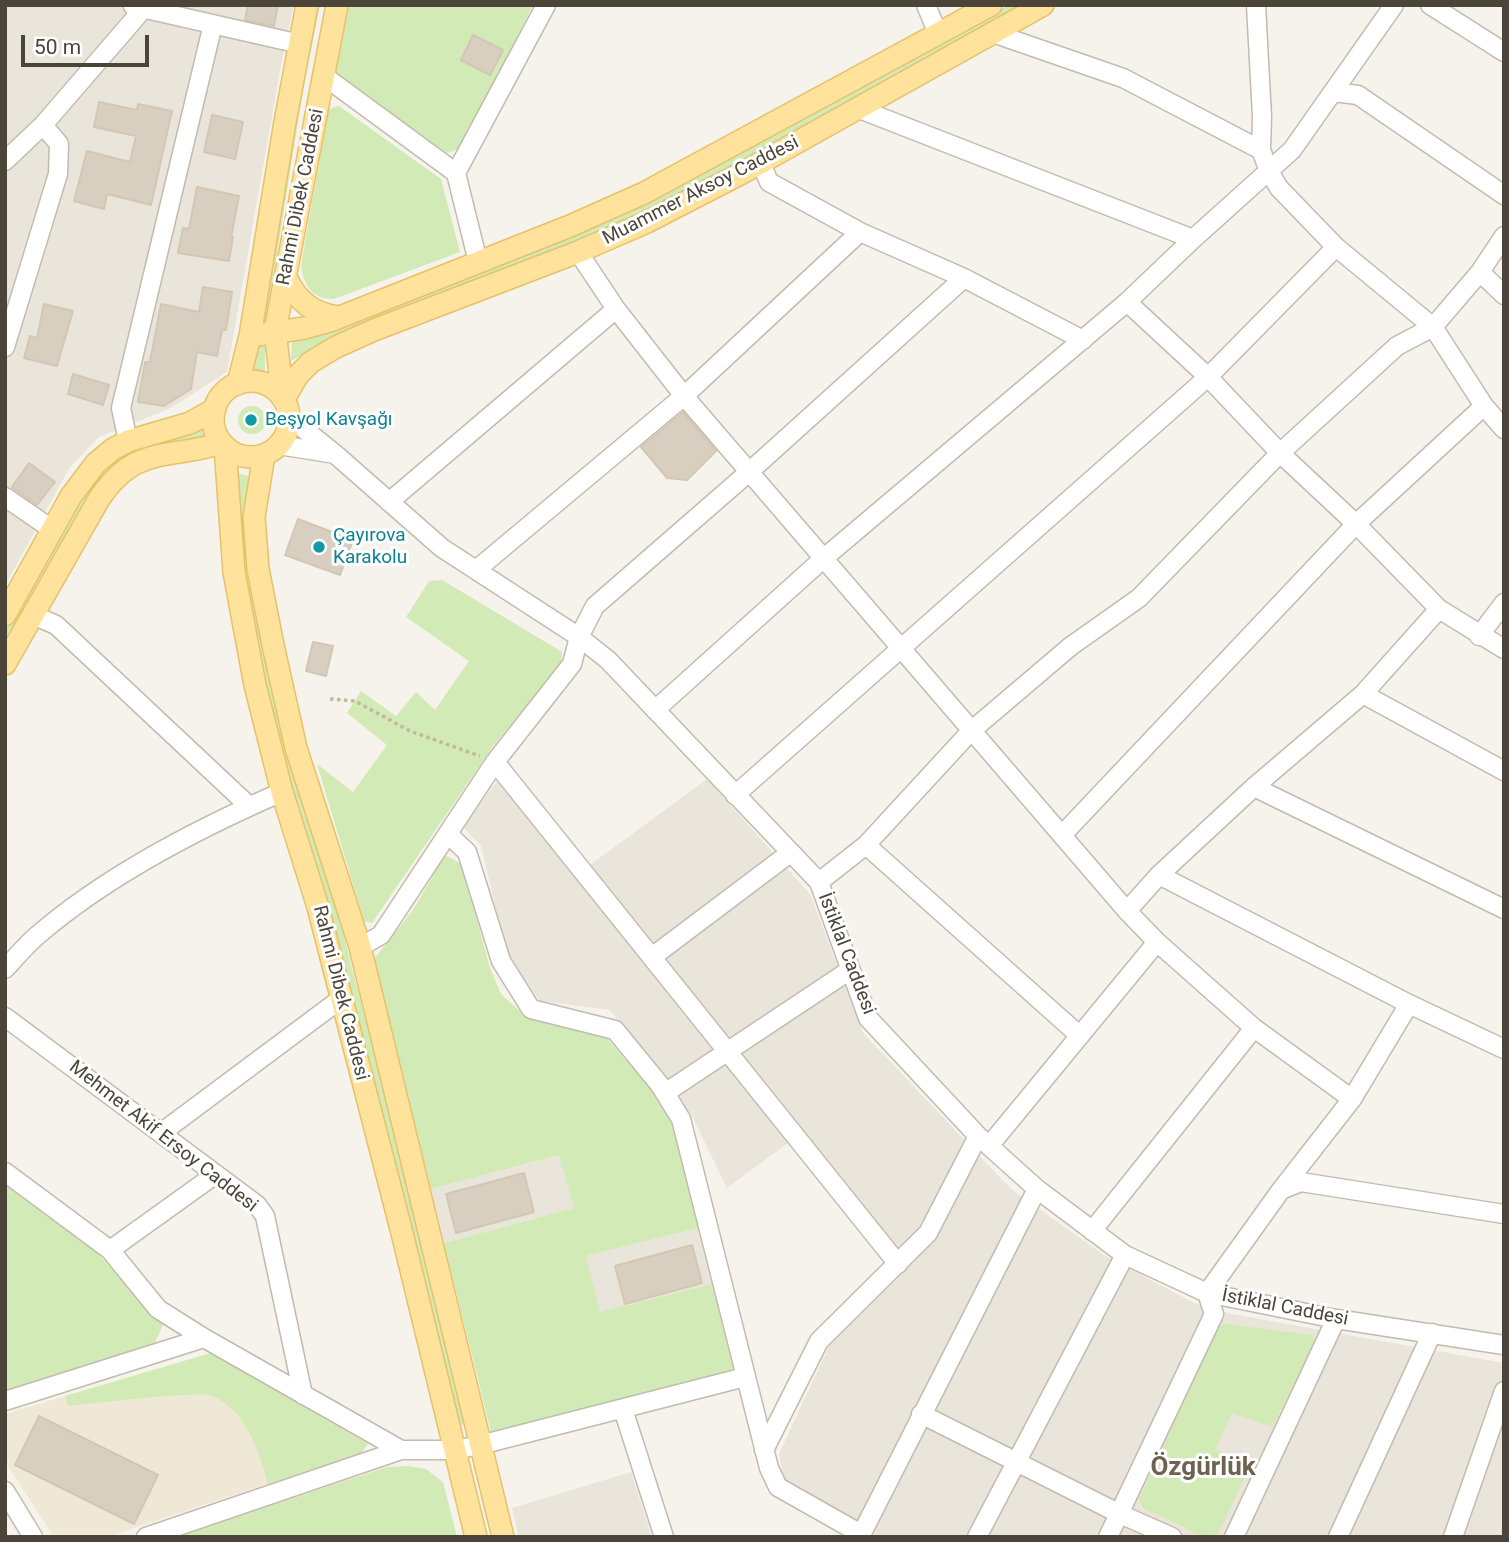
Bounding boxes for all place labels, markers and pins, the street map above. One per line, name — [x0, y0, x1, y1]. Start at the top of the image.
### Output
place label: Beşyol Kavşağı — [265, 409, 393, 431]
marker: Beşyol Kavşağı — [243, 412, 259, 428]
place label: Çayırova Karakolu — [333, 525, 407, 569]
marker: Çayırova Karakolu — [311, 539, 327, 555]

